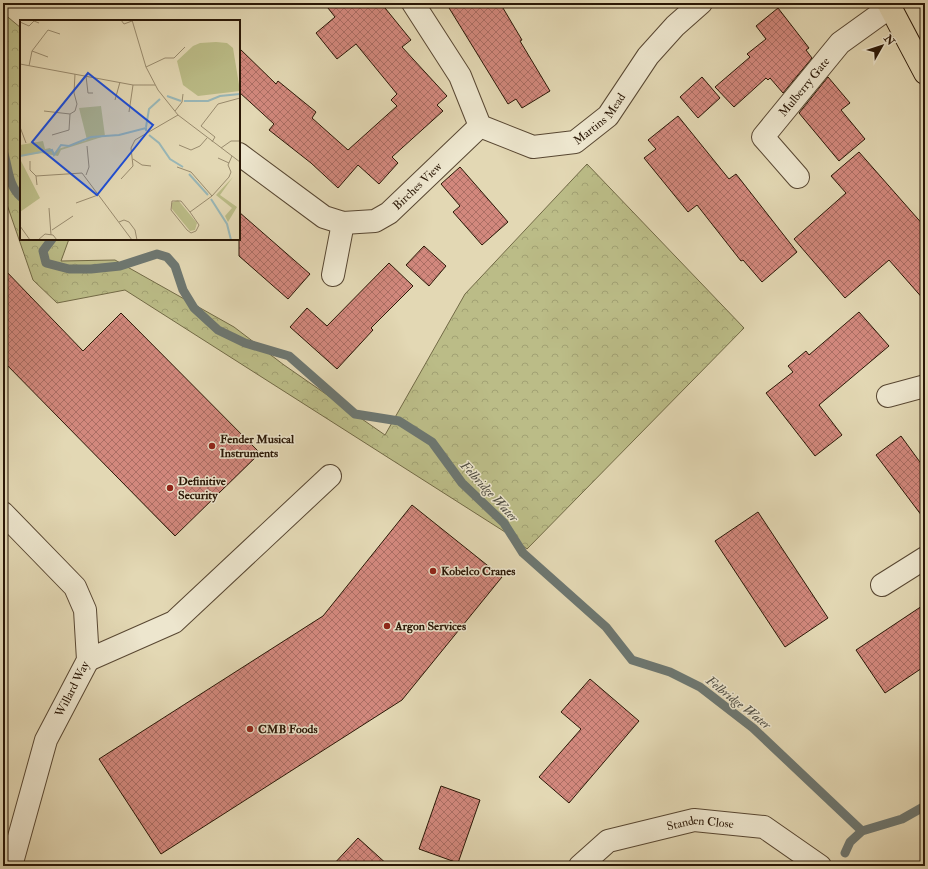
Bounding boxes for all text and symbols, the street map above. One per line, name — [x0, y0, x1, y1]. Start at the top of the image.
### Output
inset map — [20, 20, 240, 240]
north arrow — [862, 26, 902, 66]
text: N — [881, 31, 898, 49]
street label: Mulberry Gate — [776, 54, 833, 120]
street label: Martins Mead — [571, 90, 629, 148]
street label: Birches View — [390, 159, 446, 213]
place label: Fender Musical Instruments — [220, 432, 295, 461]
marker: Fender Musical Instruments — [207, 441, 217, 451]
water label: Felbridge Water — [456, 457, 522, 526]
place label: Definitive Security — [178, 474, 227, 503]
marker: Definitive Security — [165, 483, 175, 493]
place label: Kobelco Cranes — [441, 564, 515, 579]
marker: Kobelco Cranes — [428, 566, 438, 576]
place label: Argon Services — [394, 619, 466, 634]
marker: Argon Services — [382, 621, 392, 631]
street label: Willard Way — [52, 658, 93, 721]
water label: Felbridge Water — [702, 672, 775, 734]
place label: CMB Foods — [258, 722, 318, 737]
marker: CMB Foods — [245, 724, 255, 734]
street label: Standen Close — [665, 813, 734, 834]

